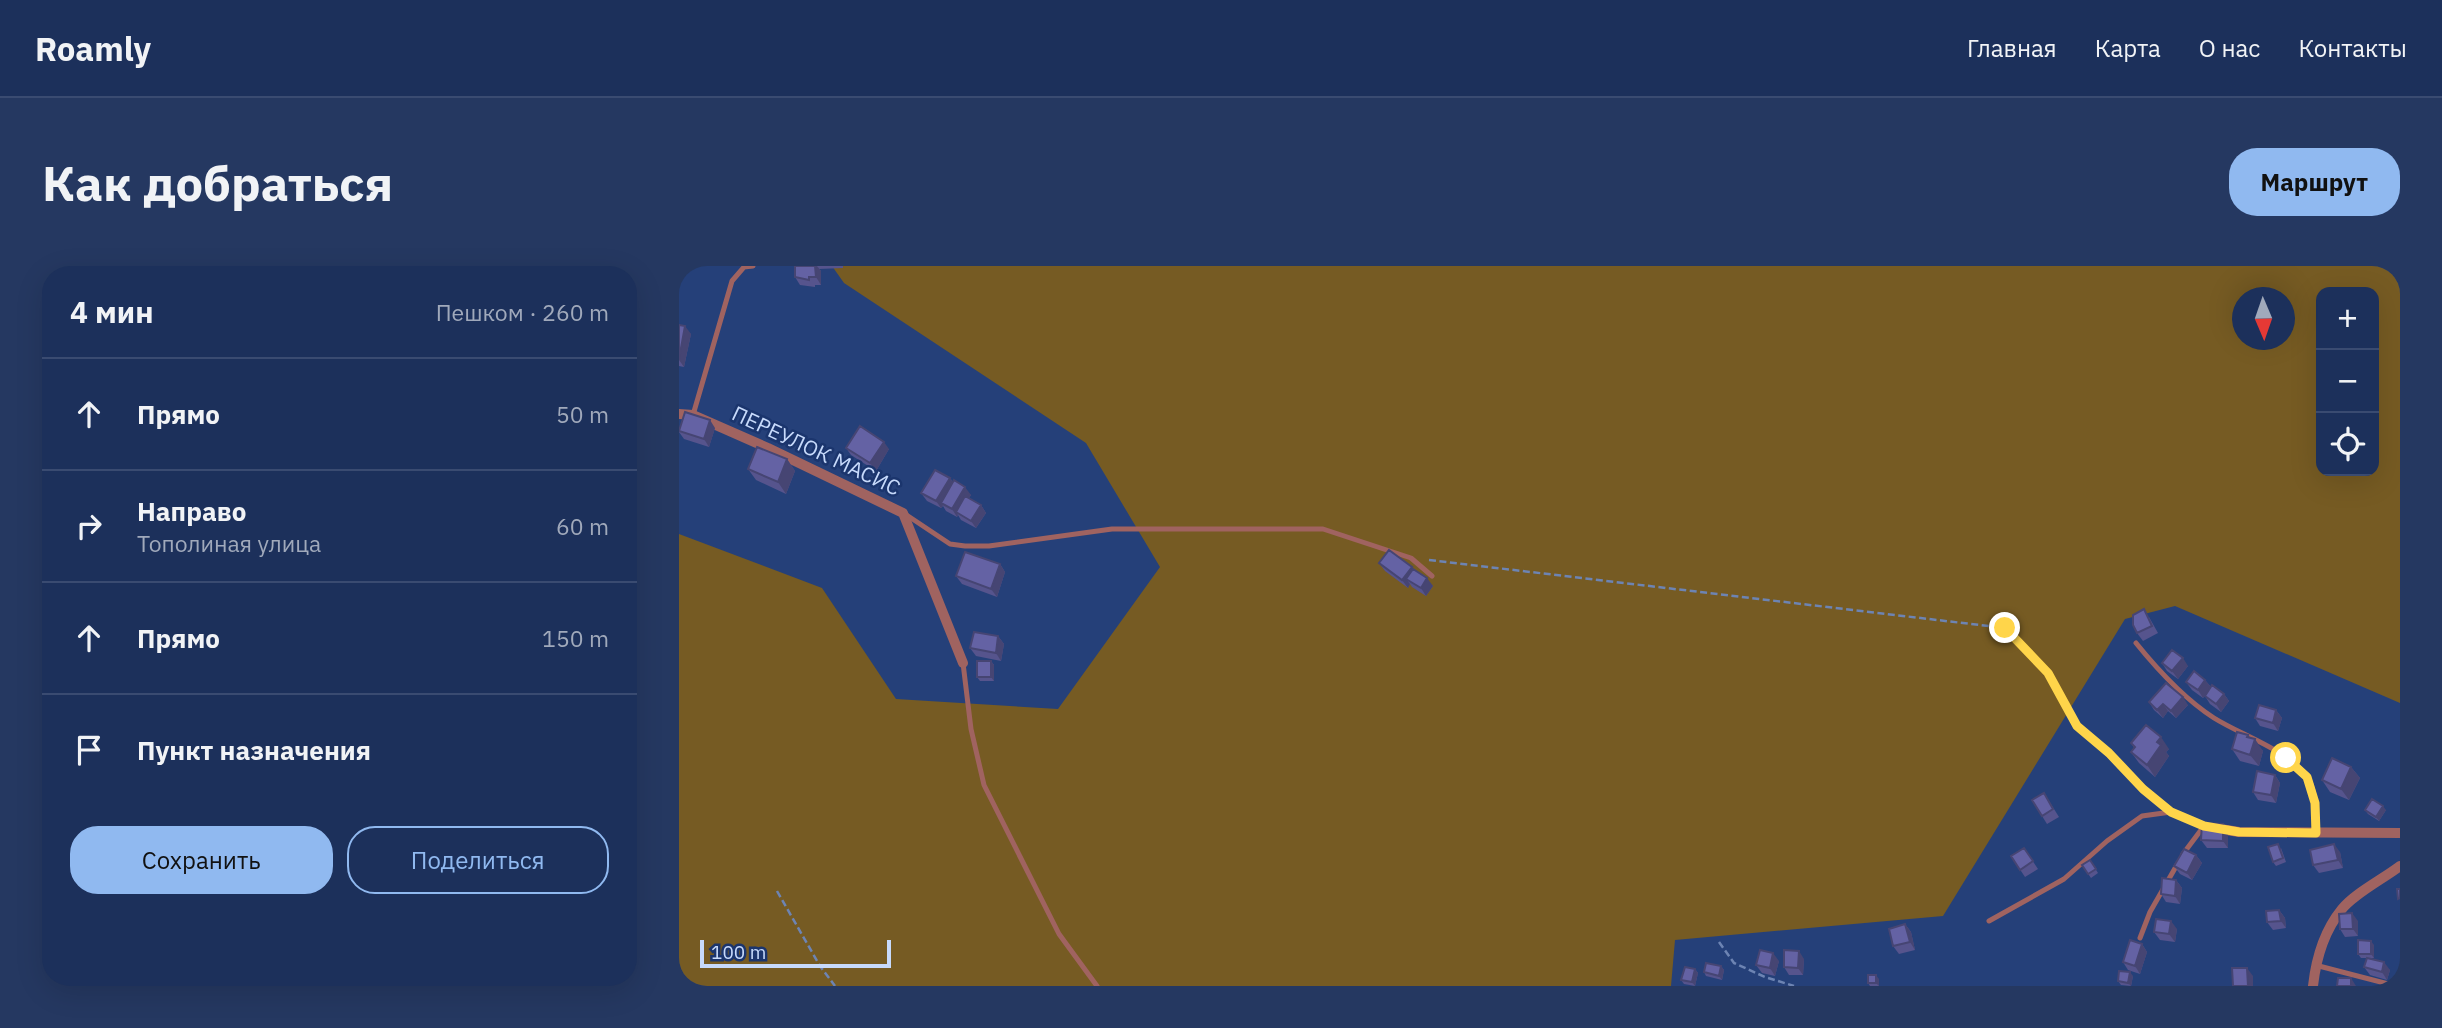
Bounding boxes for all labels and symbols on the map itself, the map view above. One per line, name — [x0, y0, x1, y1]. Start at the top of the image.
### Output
north arrow — [2232, 287, 2295, 350]
street label: ПЕРЕУЛОК МАСИС — [728, 399, 905, 501]
route end — [1989, 612, 2020, 643]
route start — [2270, 742, 2301, 773]
scale bar — [700, 937, 891, 969]

